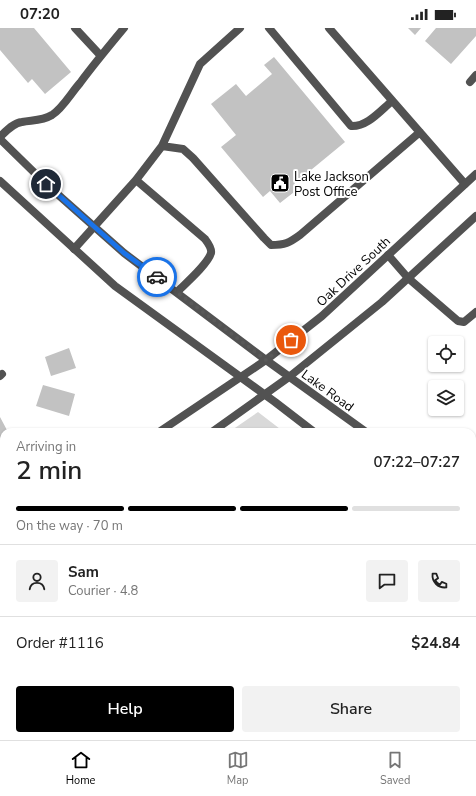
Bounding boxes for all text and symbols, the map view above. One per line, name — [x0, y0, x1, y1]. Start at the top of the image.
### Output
text: 07:20 — [20, 4, 60, 24]
pin — [29, 167, 63, 201]
place label: Lake Jackson Post Office — [294, 168, 369, 201]
public building icon: Lake Jackson Post Office — [269, 172, 291, 194]
icon: home — [35, 173, 57, 195]
street label: Oak Drive South — [313, 233, 395, 311]
courier — [137, 257, 177, 297]
icon: car — [146, 266, 168, 288]
pin — [274, 323, 308, 357]
icon: bag — [280, 329, 302, 351]
map controls — [428, 336, 464, 416]
button: locate — [428, 336, 464, 372]
street label: Lake Road — [298, 366, 357, 416]
button: layers — [428, 380, 464, 416]
text: Arriving in — [16, 438, 76, 456]
text: 07:22–07:27 — [373, 452, 460, 472]
text: 2 min — [16, 453, 82, 488]
text: On the way · 70 m — [16, 517, 123, 535]
button: person — [16, 560, 58, 602]
button: chat — [366, 560, 408, 602]
button: phone — [418, 560, 460, 602]
text: Sam — [68, 562, 99, 582]
text: Courier · 4.8 — [68, 582, 138, 600]
text: Order #1116 — [16, 633, 104, 653]
text: $24.84 — [411, 633, 460, 653]
button: Help — [16, 686, 234, 732]
button: Share — [242, 686, 460, 732]
tab: Home — [66, 749, 95, 788]
tab: Map — [227, 749, 249, 788]
tab: Saved — [380, 749, 410, 788]

